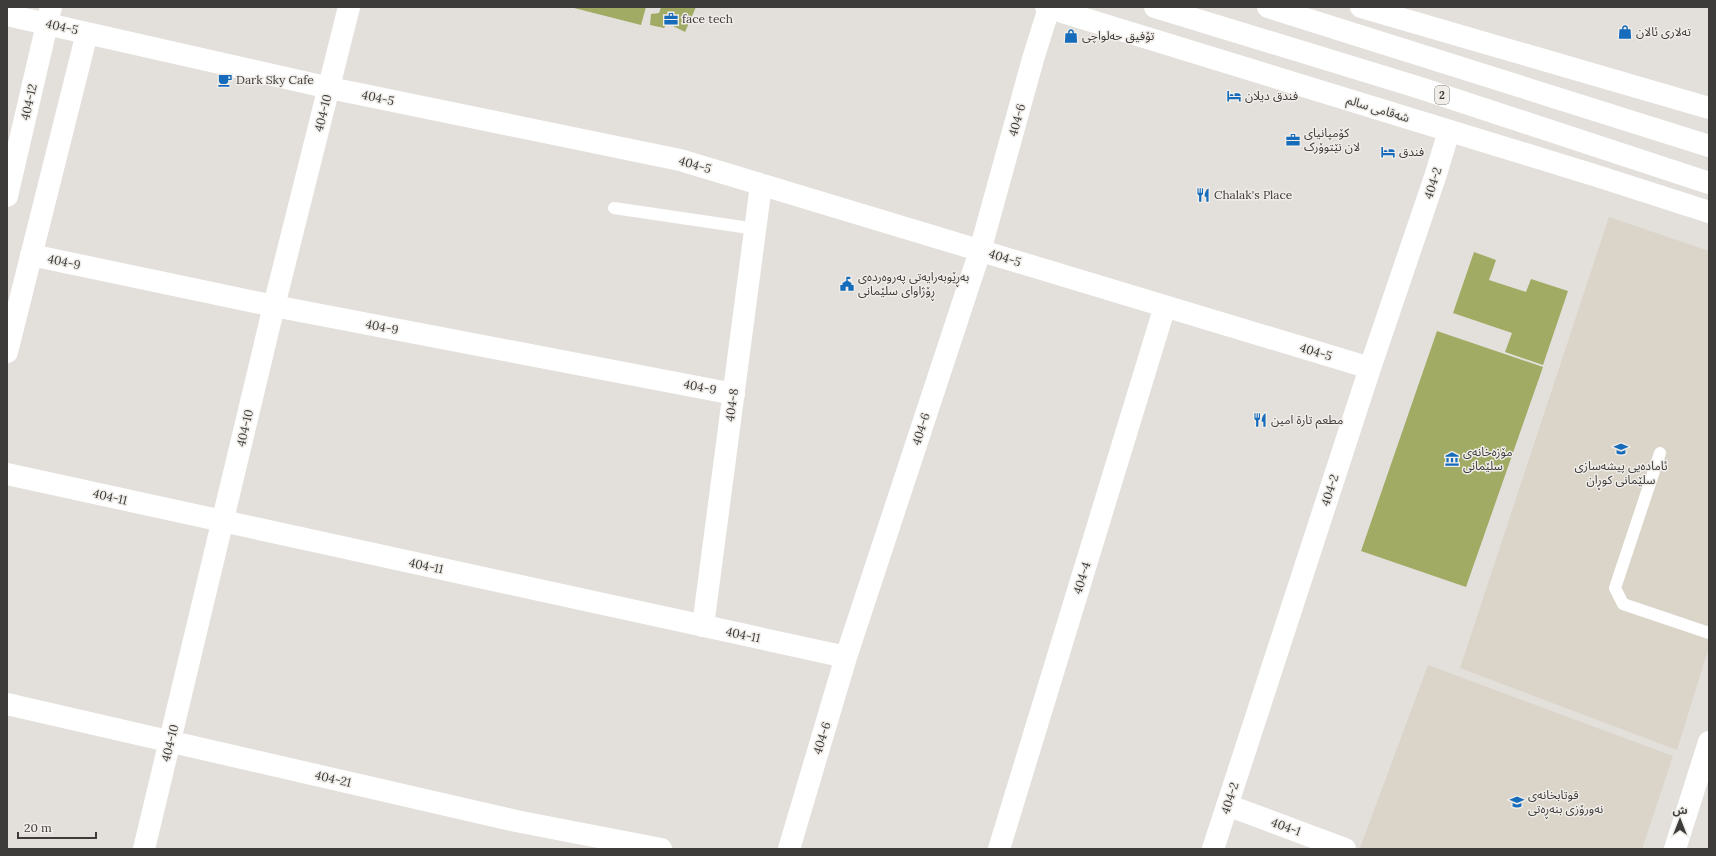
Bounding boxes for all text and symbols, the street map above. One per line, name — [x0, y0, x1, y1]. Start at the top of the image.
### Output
office icon: face tech — [663, 11, 679, 27]
place label: face tech — [682, 11, 733, 26]
street label: 404-5 — [44, 16, 80, 38]
shop icon: تەلاری ئالان — [1617, 24, 1633, 40]
place label: تەلاری ئالان — [1636, 24, 1691, 39]
shop icon: تۆفیق حەلواچی — [1063, 28, 1079, 44]
place label: تۆفیق حەلواچی — [1082, 28, 1155, 44]
cafe icon: Dark Sky Cafe — [217, 72, 233, 88]
place label: Dark Sky Cafe — [236, 72, 314, 87]
street label: 404-12 — [17, 82, 40, 122]
road number: 2 — [1435, 86, 1449, 104]
street label: 404-5 — [360, 87, 396, 108]
hotel icon: فندق ديلان — [1226, 88, 1242, 104]
place label: فندق ديلان — [1245, 88, 1298, 103]
street label: شەقامی سالم — [1344, 92, 1411, 127]
street label: 404-10 — [311, 93, 334, 133]
street label: 404-6 — [1005, 102, 1028, 138]
place label: کۆمپانیای لان نێتوۆرک — [1304, 125, 1360, 154]
office icon: کۆمپانیای لان نێتوۆرک — [1285, 132, 1301, 148]
hotel icon: فندق — [1380, 144, 1396, 160]
place label: فندق — [1399, 144, 1424, 159]
street label: 404-5 — [677, 153, 713, 176]
street label: 404-2 — [1420, 165, 1445, 201]
restaurant icon: Chalak's Place — [1195, 187, 1211, 203]
place label: Chalak's Place — [1214, 187, 1293, 202]
street label: 404-5 — [987, 246, 1023, 269]
street label: 404-9 — [46, 251, 82, 272]
place label: بەڕێوبەرایەتی پەروەردەی ڕۆژاوای سلێمانی — [858, 269, 969, 302]
public building icon: بەڕێوبەرایەتی پەروەردەی ڕۆژاوای سلێمانی — [839, 276, 855, 292]
street label: 404-9 — [364, 316, 400, 337]
street label: 404-5 — [1298, 340, 1334, 363]
street label: 404-9 — [682, 376, 718, 397]
street label: 404-8 — [722, 387, 741, 422]
street label: 404-10 — [233, 408, 256, 448]
street label: 404-6 — [908, 411, 933, 447]
restaurant icon: مطعم تارة امين — [1252, 412, 1268, 428]
place label: مطعم تارة امين — [1271, 412, 1343, 429]
school or university icon: ئامادەیی پیشەسازی سلێمانی کوڕان — [1613, 441, 1629, 457]
place label: مۆزەخانەی سلێمانی — [1463, 444, 1513, 473]
museum icon: مۆزەخانەی سلێمانی — [1444, 451, 1460, 467]
place label: ئامادەیی پیشەسازی سلێمانی کوڕان — [1574, 458, 1668, 491]
street label: 404-2 — [1317, 472, 1342, 508]
street label: 404-11 — [91, 485, 129, 508]
street label: 404-11 — [408, 555, 445, 576]
street label: 404-4 — [1070, 559, 1094, 596]
street label: 404-11 — [725, 624, 762, 645]
street label: 404-6 — [809, 720, 834, 756]
street label: 404-10 — [158, 723, 181, 763]
street label: 404-21 — [314, 767, 353, 790]
street label: 404-2 — [1217, 780, 1242, 816]
place label: قوتابخانەی نەورۆزی بنەڕەتی — [1528, 787, 1603, 820]
school or university icon: قوتابخانەی نەورۆزی بنەڕەتی — [1509, 794, 1525, 810]
north arrow — [1660, 800, 1700, 840]
text: ش — [1672, 803, 1688, 817]
scale bar — [18, 814, 96, 840]
street label: 404-1 — [1269, 814, 1303, 839]
text: 20 m — [24, 820, 52, 835]

